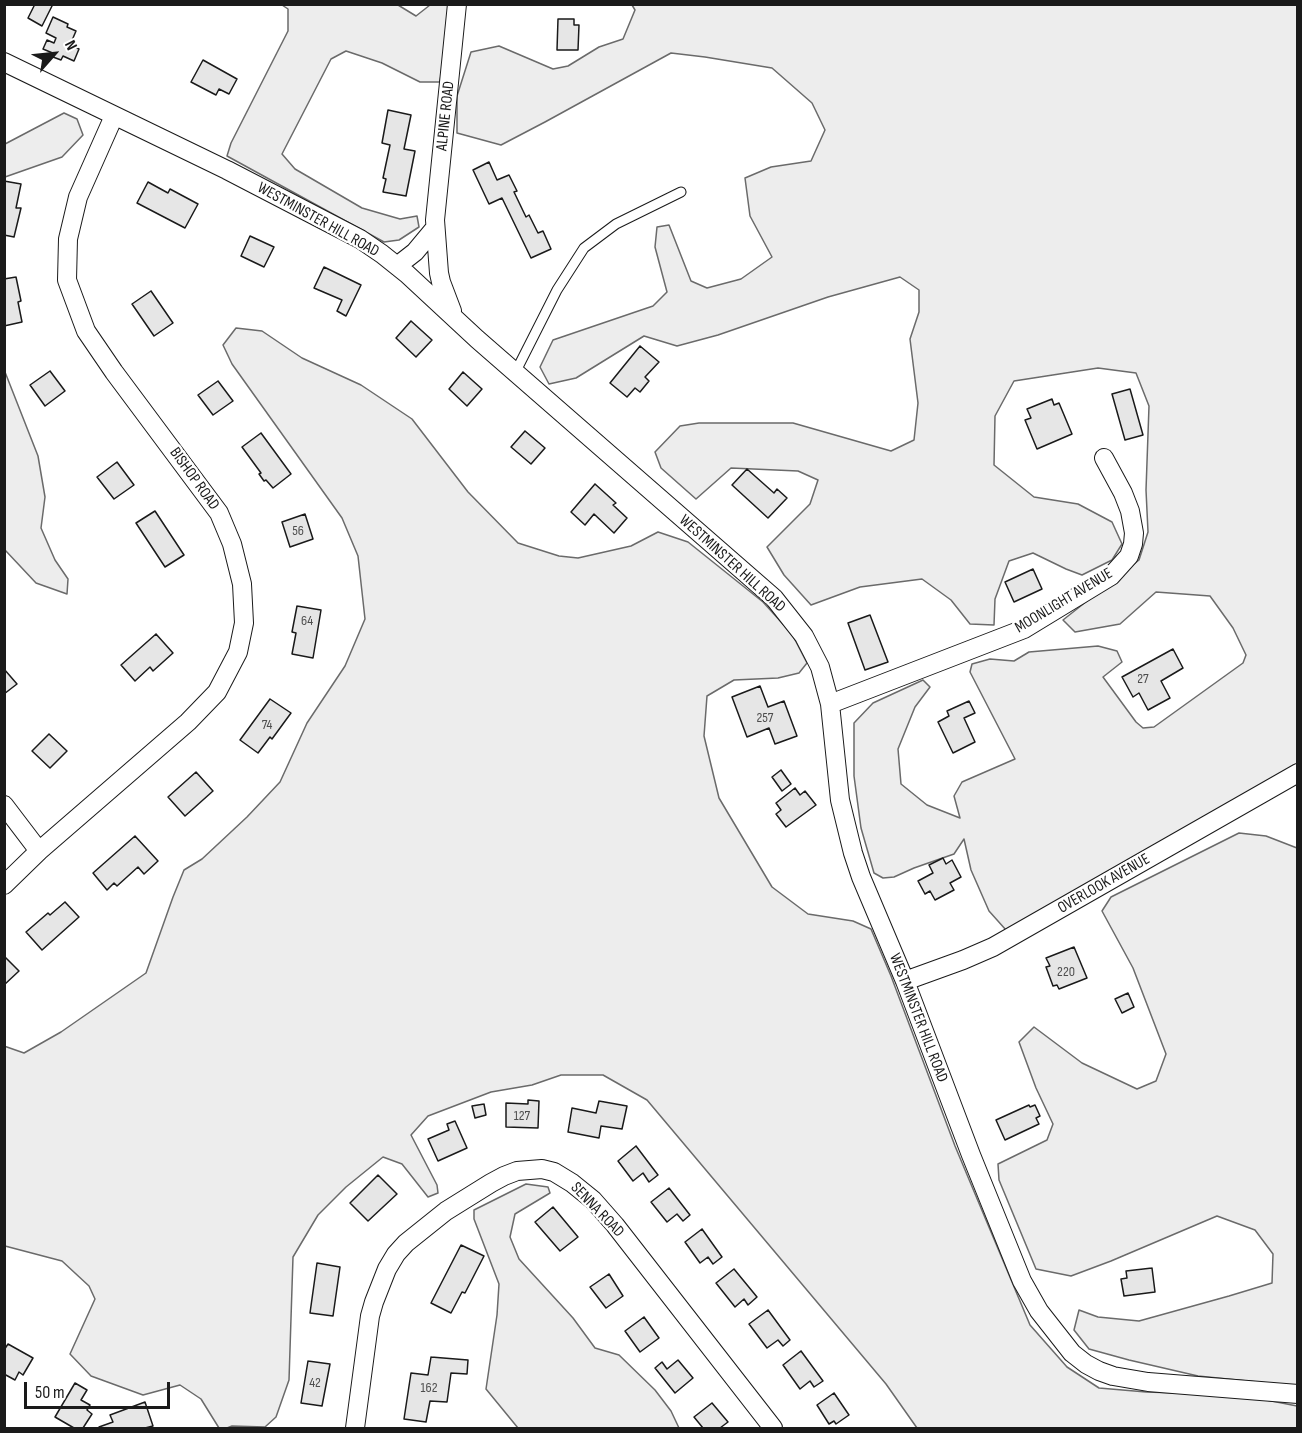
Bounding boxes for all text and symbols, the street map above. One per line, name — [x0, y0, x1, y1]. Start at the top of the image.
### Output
north arrow — [24, 24, 84, 84]
text: N — [60, 37, 81, 54]
street label: ALPINE ROAD — [433, 80, 459, 152]
street label: WESTMINSTER HILL ROAD — [254, 179, 382, 261]
street label: BISHOP ROAD — [165, 444, 223, 514]
street label: WESTMINSTER HILL ROAD — [675, 511, 789, 617]
house number: 56 — [292, 523, 304, 539]
street label: MOONLIGHT AVENUE — [1012, 564, 1116, 638]
house number: 64 — [301, 613, 313, 629]
house number: 27 — [1137, 671, 1149, 687]
house number: 257 — [757, 710, 773, 726]
house number: 74 — [262, 717, 272, 733]
street label: OVERLOOK AVENUE — [1055, 850, 1153, 918]
street label: WESTMINSTER HILL ROAD — [885, 951, 951, 1085]
house number: 220 — [1057, 964, 1075, 980]
house number: 127 — [514, 1108, 530, 1124]
street label: SENNA ROAD — [566, 1179, 628, 1241]
scale bar — [27, 1370, 172, 1408]
house number: 42 — [309, 1375, 321, 1391]
house number: 162 — [421, 1380, 437, 1396]
text: 50 m — [35, 1382, 65, 1403]

